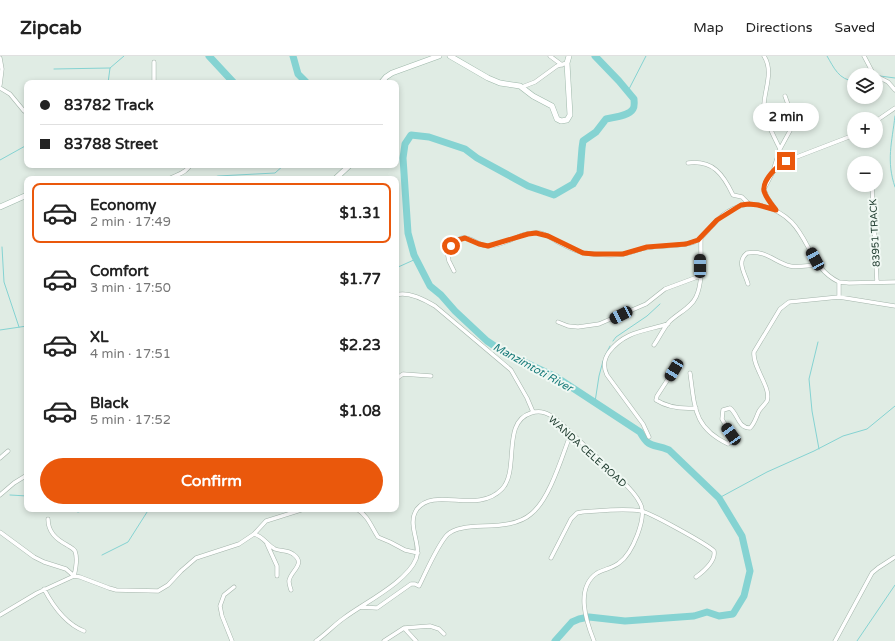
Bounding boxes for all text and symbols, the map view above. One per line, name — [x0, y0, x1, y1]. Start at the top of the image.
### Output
text: Zipcab — [20, 17, 82, 39]
text: Map — [693, 19, 724, 36]
text: Directions — [746, 19, 813, 36]
text: Saved — [835, 19, 875, 36]
map controls — [847, 68, 883, 192]
button: layers — [847, 68, 883, 104]
text: 83782 Track — [64, 96, 154, 114]
callout: 2 min — [753, 103, 819, 131]
text: 2 min — [769, 109, 803, 125]
button: + — [847, 112, 883, 148]
text: 83788 Street — [64, 135, 158, 153]
route end — [777, 152, 795, 170]
button: − — [847, 156, 883, 192]
icon: car — [42, 195, 78, 231]
text: Economy — [90, 196, 156, 214]
street label: 83951 TRACK — [867, 198, 883, 267]
text: $1.31 — [340, 204, 381, 222]
text: 2 min · 17:49 — [90, 214, 171, 230]
route start — [442, 237, 460, 255]
car — [804, 246, 826, 272]
car — [694, 254, 706, 278]
icon: car — [42, 261, 78, 297]
text: Comfort — [90, 262, 149, 280]
text: $1.77 — [340, 270, 381, 288]
text: 3 min · 17:50 — [90, 280, 171, 296]
car — [608, 304, 634, 326]
icon: car — [42, 327, 78, 363]
text: XL — [90, 328, 109, 346]
text: $2.23 — [340, 336, 381, 354]
water label: Manzimtoti River — [491, 340, 576, 396]
text: 4 min · 17:51 — [90, 346, 171, 362]
car — [663, 357, 685, 383]
icon: car — [42, 393, 78, 429]
text: Black — [90, 394, 129, 412]
text: $1.08 — [340, 402, 381, 420]
text: 5 min · 17:52 — [90, 412, 171, 428]
street label: WANDA CELE ROAD — [546, 413, 629, 490]
car — [719, 421, 743, 447]
button: Confirm — [40, 458, 383, 504]

